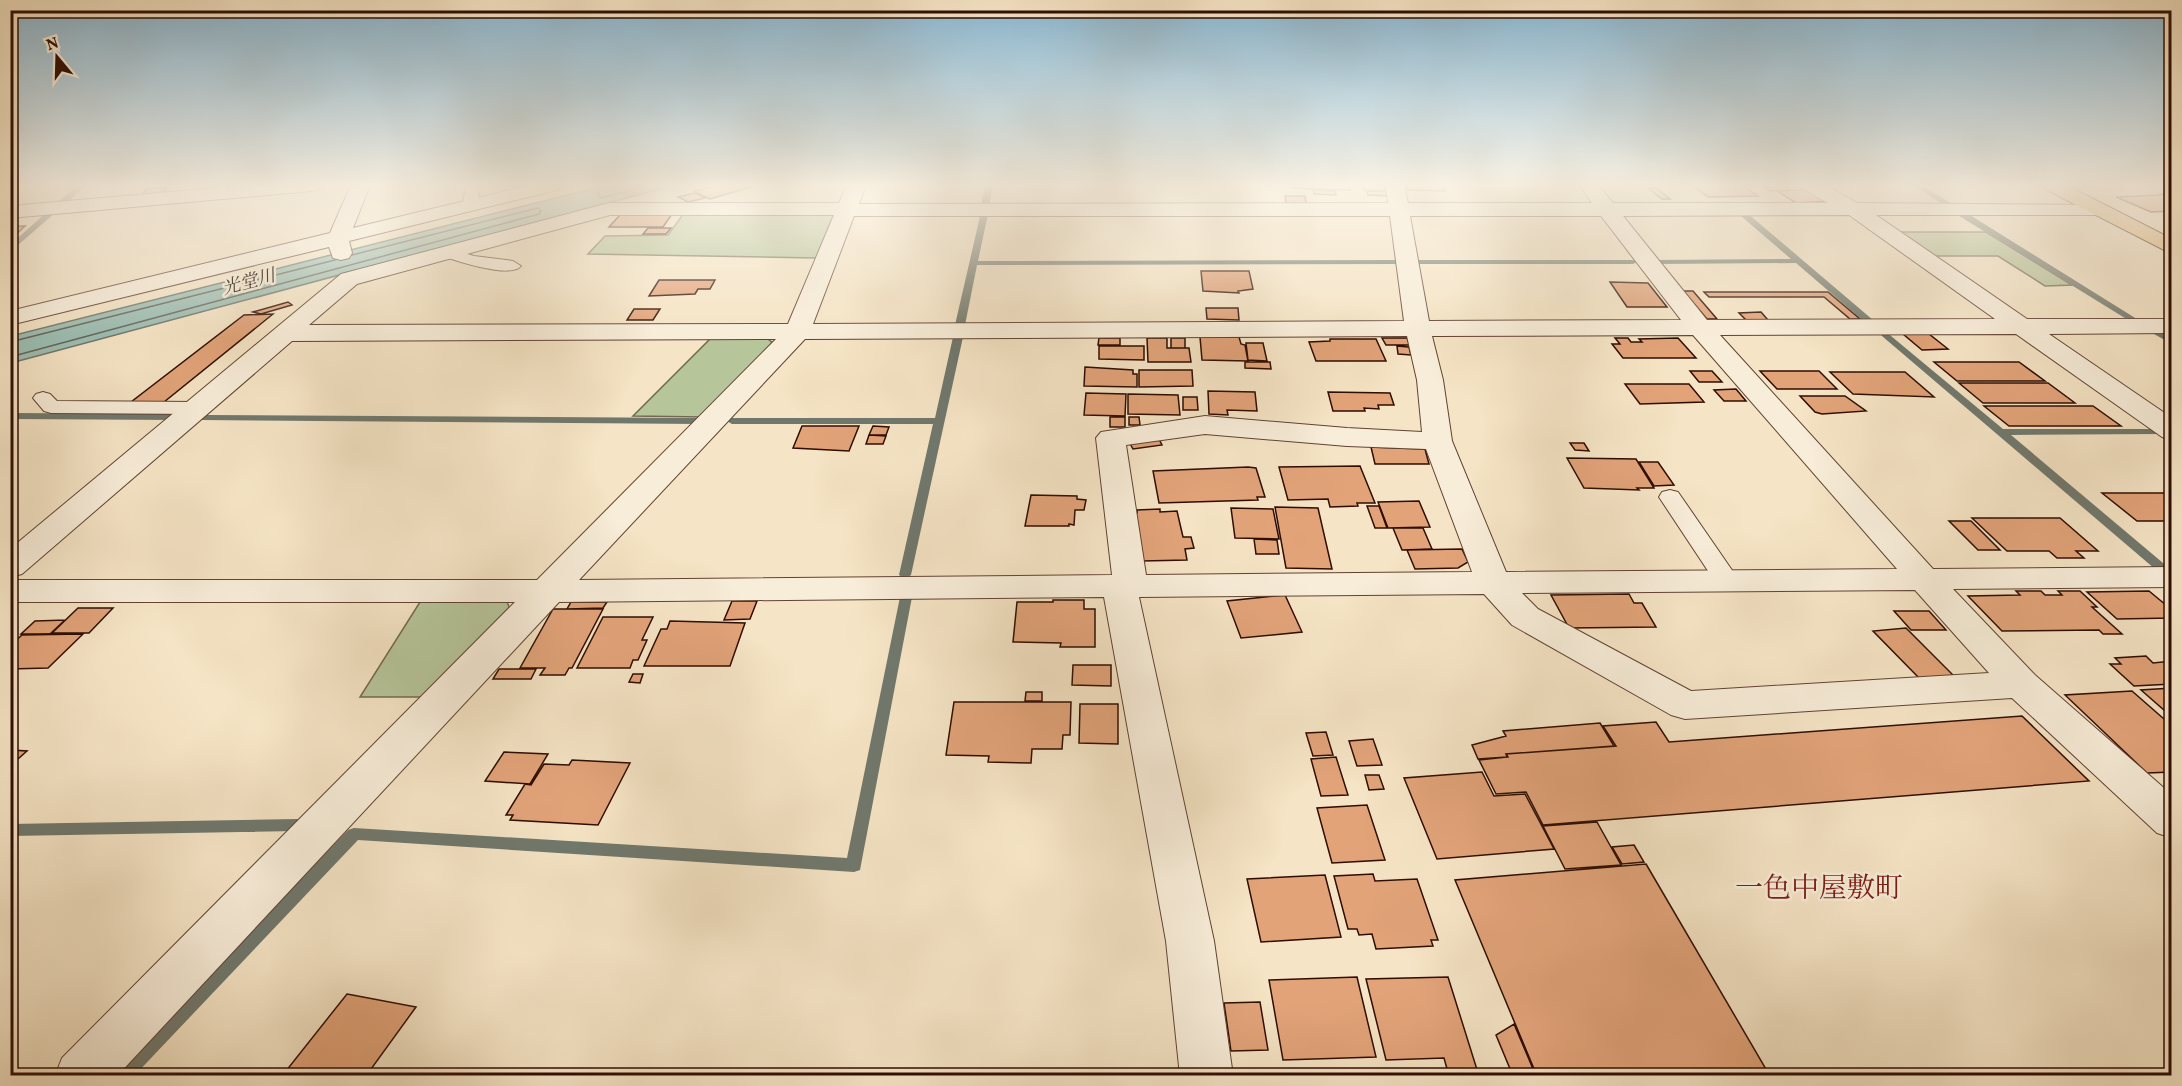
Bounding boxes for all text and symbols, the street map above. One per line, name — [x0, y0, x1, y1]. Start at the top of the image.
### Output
north arrow — [27, 27, 87, 87]
text: N — [44, 32, 62, 57]
water label: 光堂川 — [220, 263, 280, 302]
district label: 一色中屋敷町 — [1735, 870, 1903, 909]

